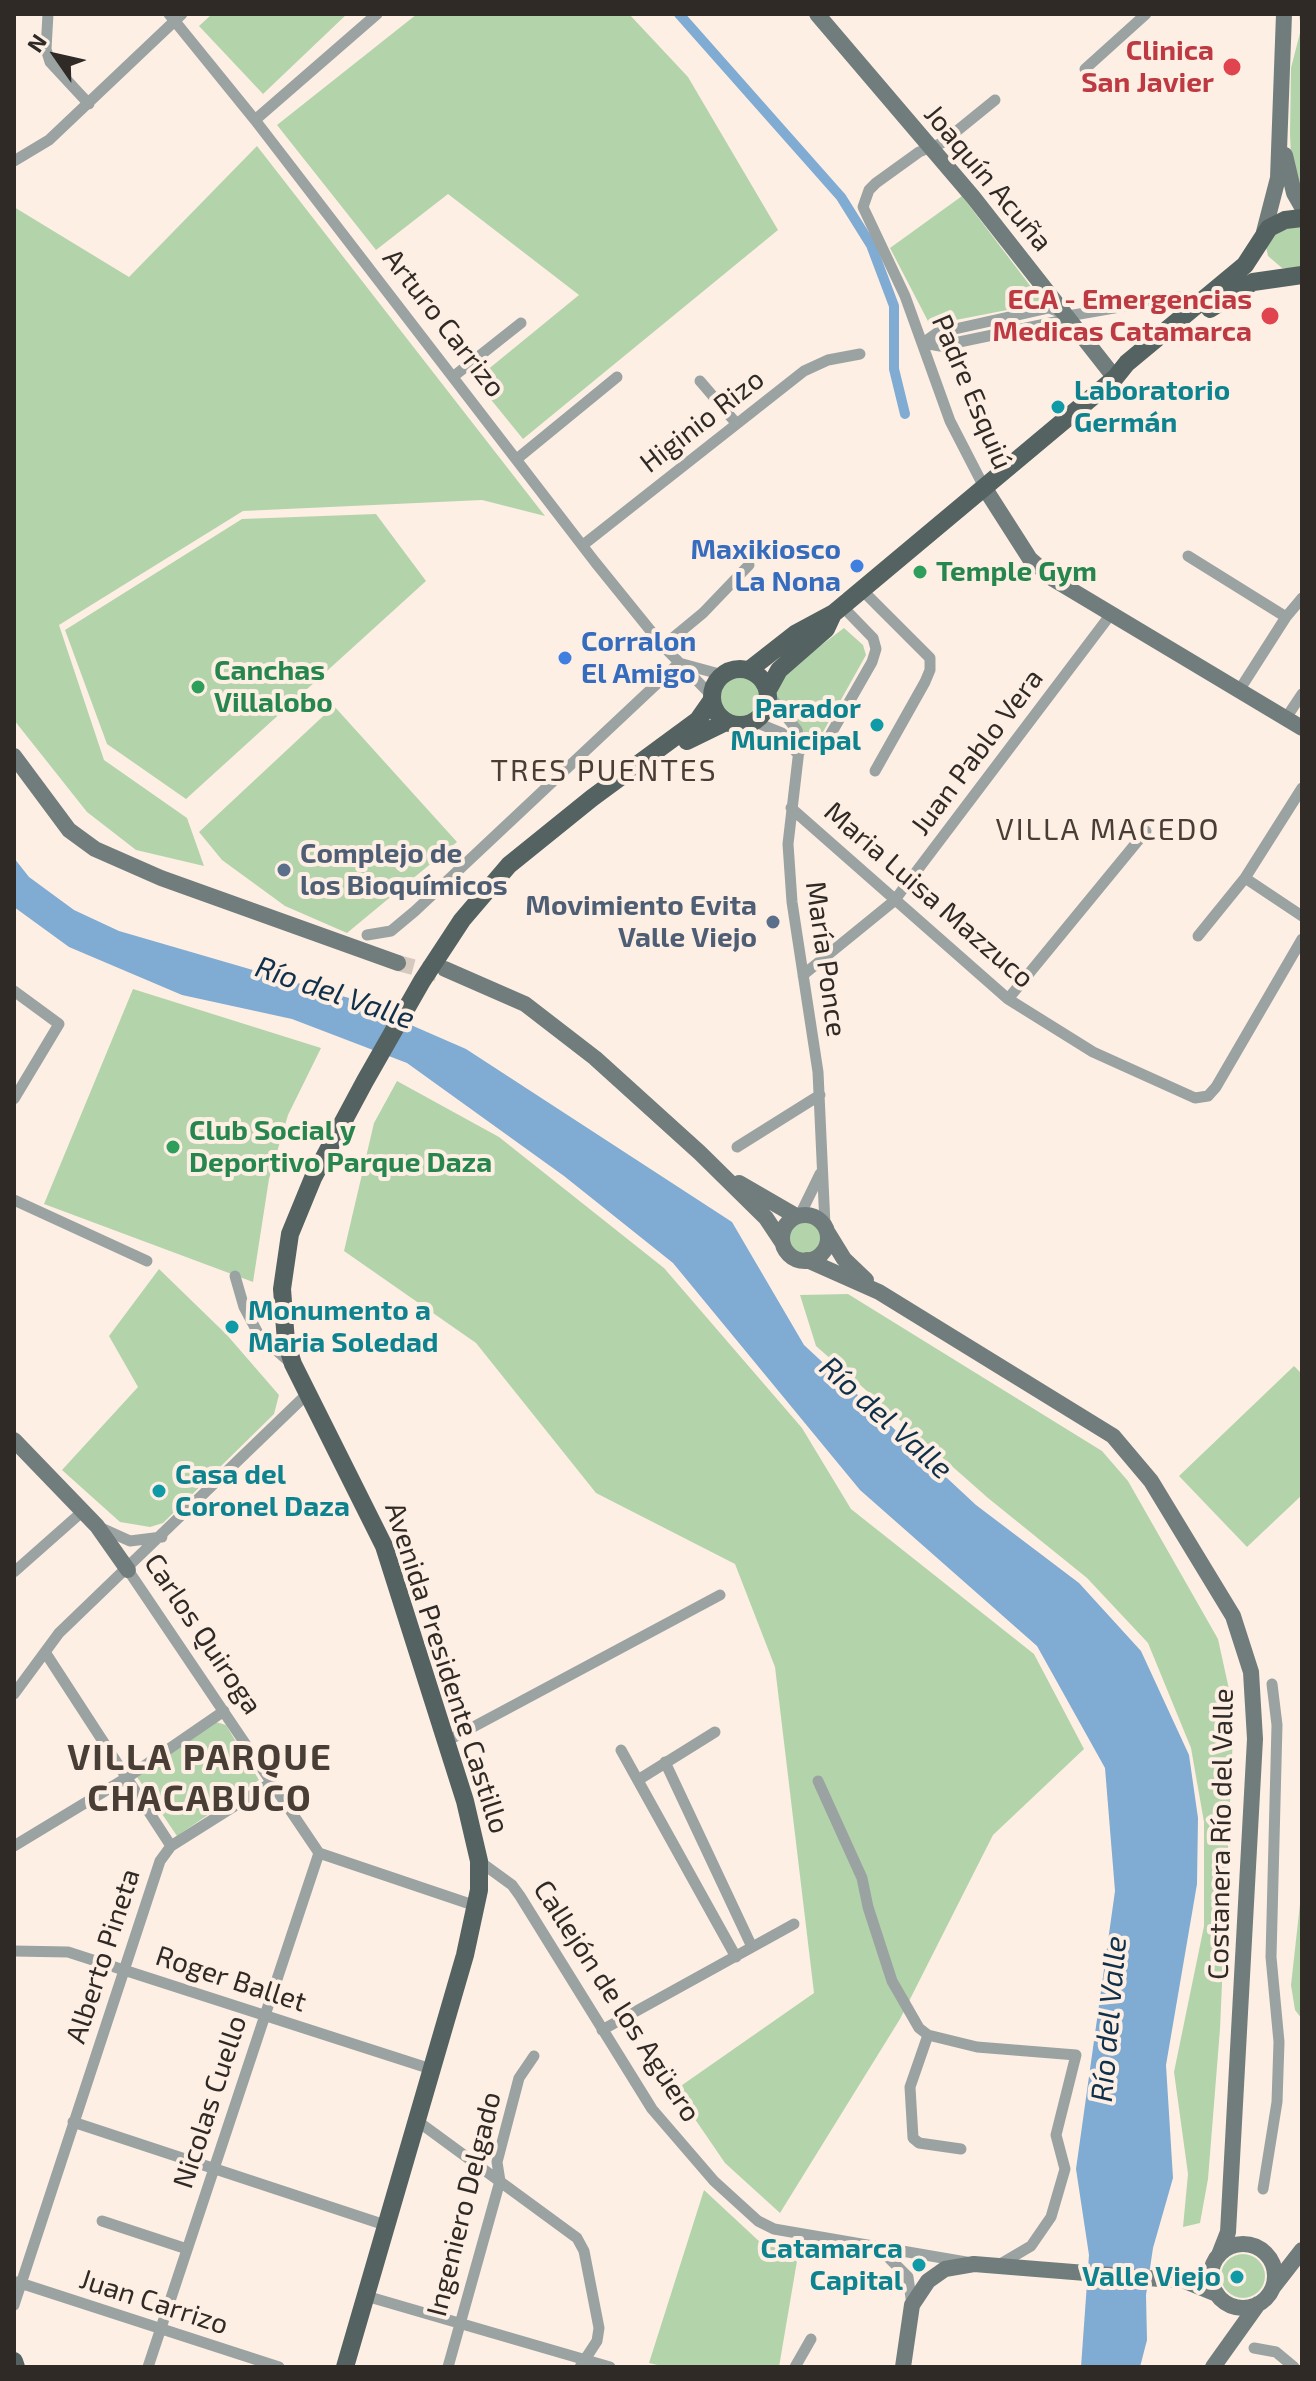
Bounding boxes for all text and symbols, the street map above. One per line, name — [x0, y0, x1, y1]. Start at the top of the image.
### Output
north arrow — [16, 16, 96, 96]
text: N — [21, 29, 51, 56]
place label: Clinica San Javier — [1081, 34, 1214, 100]
marker: Clinica San Javier — [1221, 56, 1243, 78]
street label: Joaquín Acuña — [917, 98, 1059, 258]
street label: Arturo Carrizo — [376, 242, 512, 404]
place label: ECA - Emergencias Medicas Catamarca — [993, 283, 1252, 349]
marker: ECA - Emergencias Medicas Catamarca — [1259, 305, 1281, 327]
street label: Padre Esquiú — [924, 310, 1020, 474]
street label: Higinio Rizo — [633, 362, 771, 480]
place label: Laboratorio Germán — [1074, 374, 1230, 440]
marker: Laboratorio Germán — [1049, 398, 1067, 416]
place label: Maxikiosco La Nona — [690, 533, 841, 599]
place label: Temple Gym — [936, 555, 1097, 589]
marker: Maxikiosco La Nona — [848, 557, 866, 575]
marker: Temple Gym — [911, 563, 929, 581]
place label: Corralon El Amigo — [581, 625, 696, 691]
marker: Corralon El Amigo — [556, 649, 574, 667]
place label: Canchas Villalobo — [214, 654, 333, 720]
street label: Juan Pablo Vera — [904, 662, 1050, 842]
marker: Canchas Villalobo — [189, 678, 207, 696]
place label: Parador Municipal — [730, 692, 861, 758]
marker: Parador Municipal — [868, 716, 886, 734]
district label: TRES PUENTES — [491, 753, 717, 789]
street label: Maria Luisa Mazzuco — [817, 795, 1041, 995]
district label: VILLA MACEDO — [995, 812, 1221, 848]
place label: Complejo de los Bioquímicos — [300, 837, 508, 903]
marker: Complejo de los Bioquímicos — [275, 861, 293, 879]
street label: María Ponce — [798, 879, 854, 1039]
place label: Movimiento Evita Valle Viejo — [525, 889, 757, 955]
marker: Movimiento Evita Valle Viejo — [764, 913, 782, 931]
water label: Río del Valle — [251, 949, 419, 1037]
place label: Club Social y Deportivo Parque Daza — [189, 1114, 492, 1180]
marker: Club Social y Deportivo Parque Daza — [164, 1138, 182, 1156]
place label: Monumento a Maria Soledad — [248, 1294, 439, 1360]
marker: Monumento a Maria Soledad — [223, 1318, 241, 1336]
water label: Río del Valle — [812, 1349, 960, 1487]
place label: Casa del Coronel Daza — [175, 1458, 350, 1524]
marker: Casa del Coronel Daza — [150, 1482, 168, 1500]
street label: Avenida Presidente Castillo — [378, 1498, 516, 1838]
street label: Carlos Quiroga — [137, 1547, 269, 1721]
street label: Costanera Río del Valle — [1202, 1688, 1240, 1980]
district label: VILLA PARQUE CHACABUCO — [67, 1736, 333, 1821]
street label: Alberto Pineta — [59, 1864, 147, 2048]
street label: Callejón de los Agüero — [526, 1874, 708, 2128]
water label: Río del Valle — [1084, 1935, 1134, 2103]
street label: Roger Ballet — [152, 1939, 310, 2019]
street label: Nicolas Cuello — [166, 2011, 254, 2193]
street label: Ingeniero Delgado — [420, 2088, 508, 2320]
place label: Catamarca Capital — [761, 2232, 903, 2298]
marker: Catamarca Capital — [910, 2256, 928, 2274]
place label: Valle Viejo — [1082, 2260, 1221, 2294]
street label: Juan Carrizo — [75, 2262, 233, 2342]
marker: Valle Viejo — [1228, 2268, 1246, 2286]

